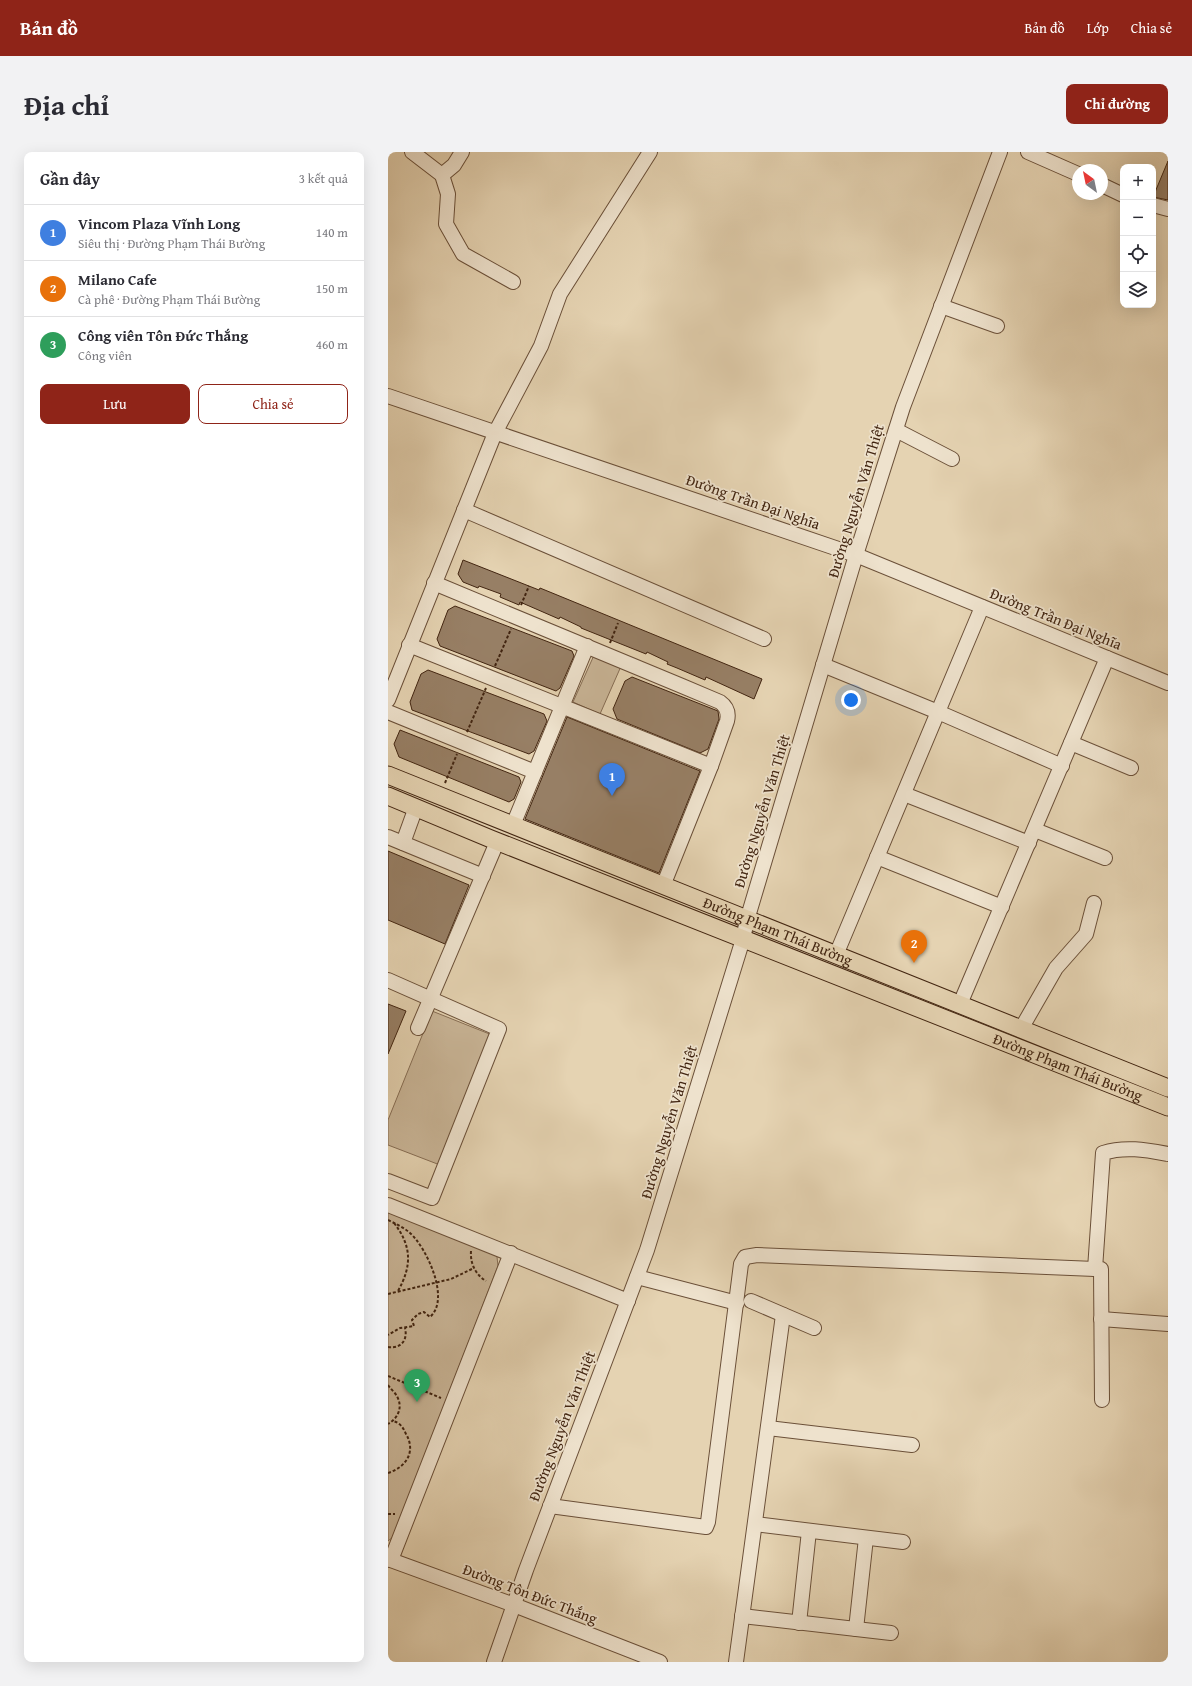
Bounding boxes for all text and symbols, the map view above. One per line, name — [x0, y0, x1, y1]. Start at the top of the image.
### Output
text: Bản đồ — [20, 14, 78, 42]
text: Bản đồ — [1025, 18, 1065, 38]
text: Lớp — [1087, 18, 1109, 38]
text: Chia sẻ — [1131, 18, 1172, 38]
text: Địa chỉ — [24, 84, 109, 125]
button: Chỉ đường — [1066, 84, 1168, 124]
north arrow — [1072, 164, 1108, 200]
map controls — [1120, 164, 1156, 308]
button: + — [1120, 164, 1156, 200]
text: Gần đây — [40, 166, 100, 191]
text: 3 kết quả — [299, 169, 348, 188]
button: − — [1120, 200, 1156, 236]
text: Vincom Plaza Vĩnh Long — [78, 213, 240, 234]
text: 1 — [50, 223, 56, 242]
text: 140 m — [316, 223, 348, 242]
text: Siêu thị · Đường Phạm Thái Bường — [78, 234, 265, 253]
button: locate — [1120, 236, 1156, 272]
text: Milano Cafe — [78, 269, 157, 290]
button: layers — [1120, 272, 1156, 308]
text: 2 — [50, 279, 56, 298]
text: 150 m — [316, 279, 348, 298]
text: Cà phê · Đường Phạm Thái Bường — [78, 290, 260, 309]
text: Công viên Tôn Đức Thắng — [78, 325, 248, 346]
text: 3 — [50, 335, 56, 354]
text: 460 m — [316, 335, 348, 354]
text: Công viên — [78, 346, 132, 365]
button: Lưu — [40, 384, 190, 424]
button: Chia sẻ — [198, 384, 348, 424]
street label: Đường Nguyễn Văn Thiệt — [822, 421, 889, 580]
street label: Đường Trần Đại Nghĩa — [683, 469, 823, 534]
street label: Đường Trần Đại Nghĩa — [987, 583, 1125, 655]
your location — [841, 690, 861, 710]
street label: Đường Nguyễn Văn Thiệt — [728, 731, 795, 890]
pin: 1 — [599, 763, 625, 796]
street label: Đường Phạm Thái Bường — [700, 892, 856, 971]
pin: 2 — [901, 930, 927, 963]
street label: Đường Phạm Thái Bường — [990, 1028, 1146, 1106]
street label: Đường Nguyễn Văn Thiệt — [635, 1042, 702, 1201]
street label: Đường Nguyễn Văn Thiệt — [523, 1347, 600, 1504]
pin: 3 — [404, 1369, 430, 1402]
street label: Đường Tôn Đức Thắng — [460, 1558, 601, 1629]

